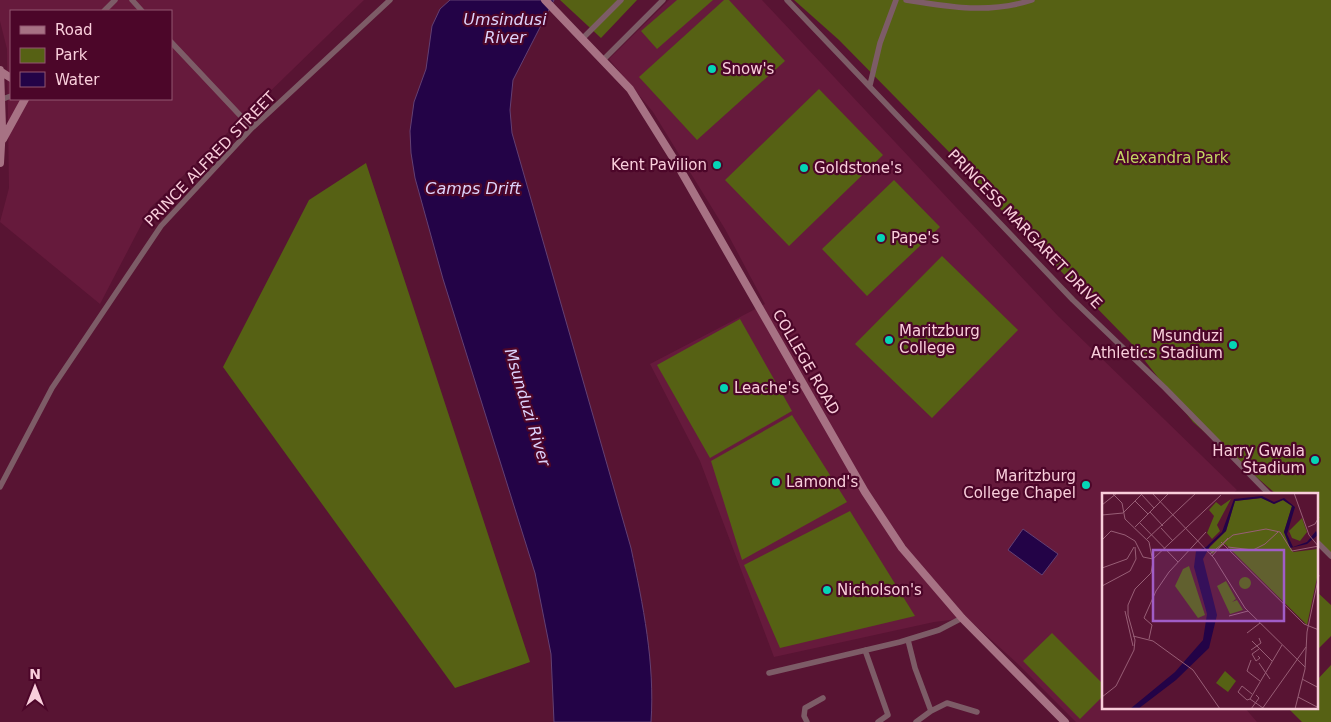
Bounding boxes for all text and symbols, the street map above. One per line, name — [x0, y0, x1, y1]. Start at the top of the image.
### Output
legend — [10, 10, 172, 100]
water label: Umsindusi River — [463, 10, 547, 47]
text: Road — [55, 21, 93, 39]
text: Park — [55, 46, 88, 64]
place label: Snow's — [722, 60, 775, 78]
marker: Snow's — [706, 63, 718, 75]
text: Water — [55, 71, 100, 89]
street label: PRINCE ALFRED STREET — [141, 87, 280, 230]
street label: PRINCESS MARGARET DRIVE — [944, 146, 1106, 312]
park label: Alexandra Park — [1115, 149, 1229, 167]
place label: Kent Pavilion — [611, 156, 707, 174]
marker: Kent Pavilion — [711, 159, 723, 171]
place label: Goldstone's — [814, 159, 902, 177]
marker: Goldstone's — [798, 162, 810, 174]
water label: Camps Drift — [425, 179, 521, 198]
place label: Pape's — [891, 229, 939, 247]
marker: Pape's — [875, 232, 887, 244]
street label: COLLEGE ROAD — [769, 306, 843, 418]
place label: Maritzburg College — [899, 322, 980, 357]
place label: Msunduzi Athletics Stadium — [1091, 327, 1223, 362]
marker: Maritzburg College — [883, 334, 895, 346]
marker: Msunduzi Athletics Stadium — [1227, 339, 1239, 351]
water label: Msunduzi River — [501, 346, 555, 470]
place label: Leache's — [734, 379, 800, 397]
marker: Leache's — [718, 382, 730, 394]
place label: Harry Gwala Stadium — [1212, 442, 1305, 477]
marker: Harry Gwala Stadium — [1309, 454, 1321, 466]
place label: Maritzburg College Chapel — [963, 467, 1076, 502]
place label: Lamond's — [786, 473, 858, 491]
marker: Lamond's — [770, 476, 782, 488]
marker: Maritzburg College Chapel — [1080, 479, 1092, 491]
inset map — [1102, 493, 1318, 710]
place label: Nicholson's — [837, 581, 922, 599]
marker: Nicholson's — [821, 584, 833, 596]
north arrow — [10, 662, 60, 712]
text: N — [29, 666, 41, 682]

